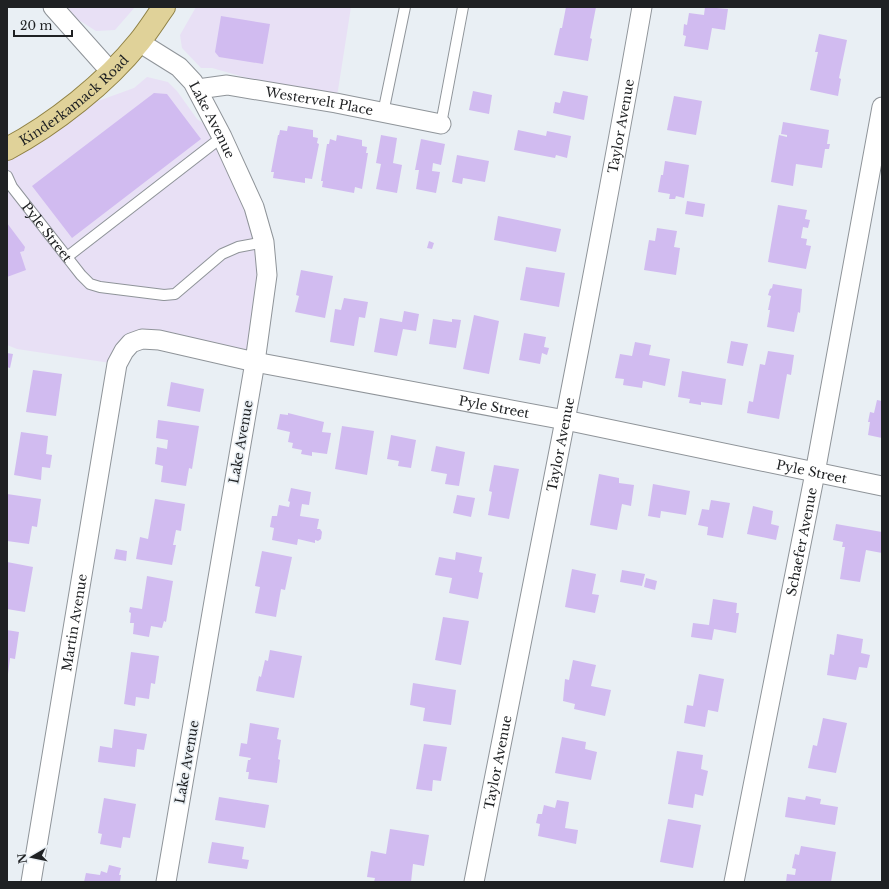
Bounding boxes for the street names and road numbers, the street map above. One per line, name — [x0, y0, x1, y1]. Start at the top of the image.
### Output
street label: Kinderkamack Road — [16, 51, 132, 149]
street label: Lake Avenue — [186, 78, 239, 161]
street label: Taylor Avenue — [604, 78, 638, 175]
street label: Westervelt Place — [263, 83, 375, 119]
street label: Pyle Street — [18, 198, 76, 265]
street label: Pyle Street — [457, 392, 531, 422]
street label: Taylor Avenue — [543, 396, 578, 493]
street label: Lake Avenue — [225, 399, 257, 485]
street label: Pyle Street — [775, 456, 849, 487]
street label: Schaefer Avenue — [782, 486, 820, 597]
street label: Martin Avenue — [58, 572, 91, 673]
street label: Taylor Avenue — [480, 714, 515, 811]
street label: Lake Avenue — [171, 719, 203, 805]

